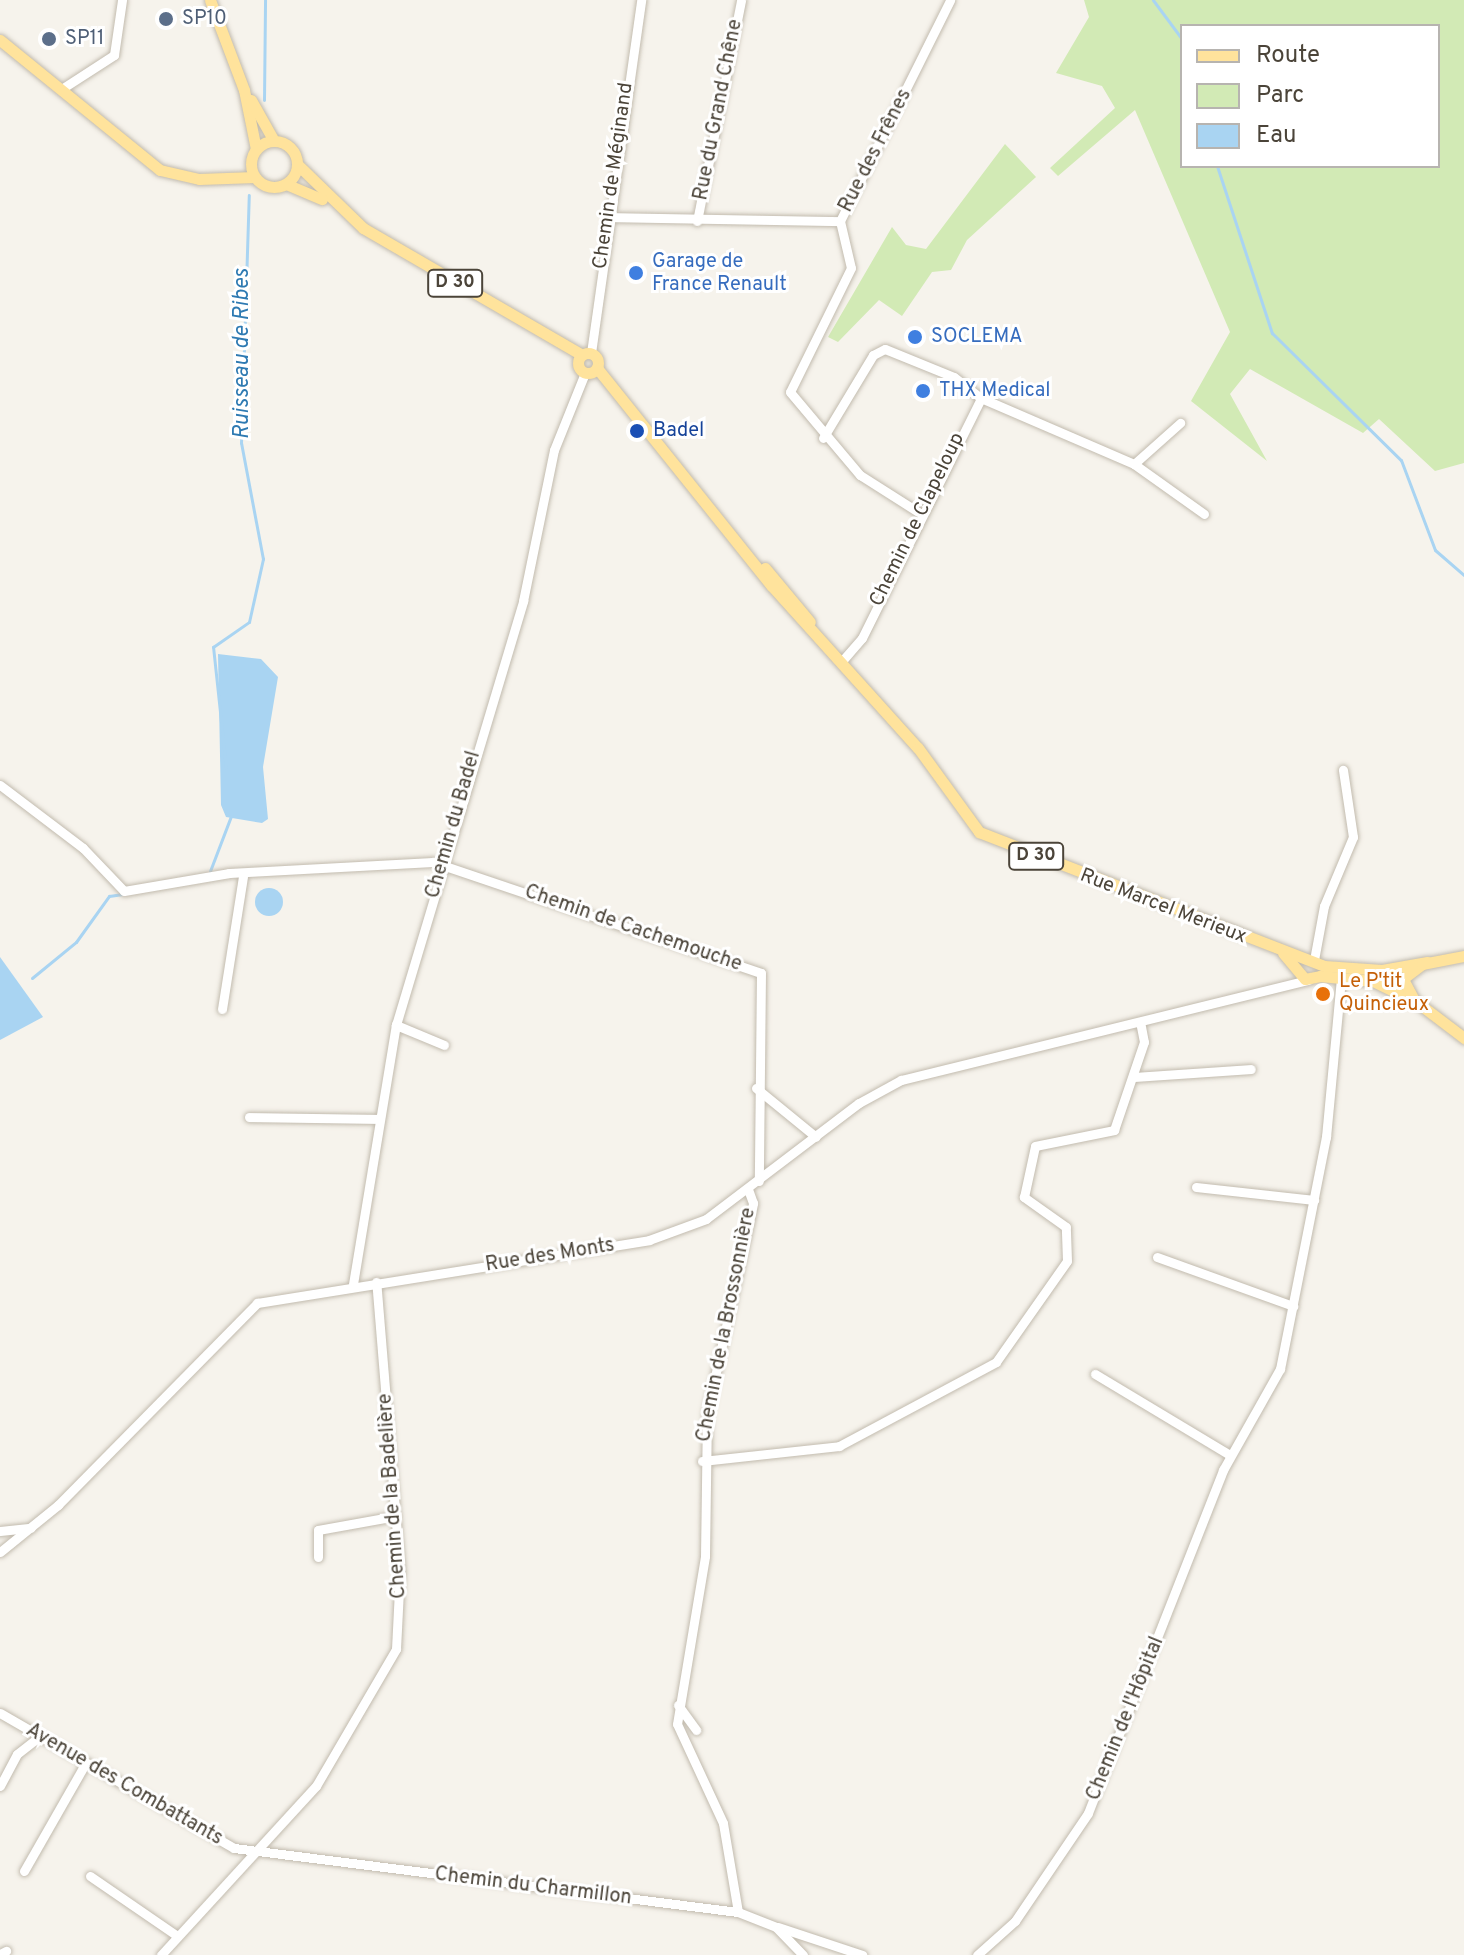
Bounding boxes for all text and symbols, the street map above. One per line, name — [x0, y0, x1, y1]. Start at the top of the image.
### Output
place label: SP10 — [182, 7, 227, 31]
marker: SP10 — [157, 10, 175, 28]
street label: Rue du Grand Chêne — [690, 17, 748, 203]
legend — [1180, 24, 1440, 168]
place label: SP11 — [65, 27, 104, 51]
marker: SP11 — [40, 30, 58, 48]
text: Route — [1256, 41, 1320, 71]
street label: Chemin de Méginand — [589, 81, 639, 271]
text: Parc — [1256, 81, 1304, 111]
street label: Rue des Frênes — [835, 85, 917, 217]
text: Eau — [1256, 121, 1296, 151]
place label: Garage de France Renault — [652, 250, 787, 297]
marker: Garage de France Renault — [627, 264, 645, 282]
water label: Ruisseau de Ribes — [230, 268, 256, 440]
road number: D 30 — [427, 269, 483, 297]
place label: SOCLEMA — [931, 325, 1023, 349]
marker: SOCLEMA — [906, 328, 924, 346]
place label: THX Medical — [939, 379, 1050, 403]
marker: THX Medical — [914, 382, 932, 400]
place label: Badel — [653, 419, 704, 443]
marker: Badel — [628, 422, 646, 440]
street label: Chemin de Clapeloup — [865, 429, 971, 611]
street label: Chemin du Badel — [422, 749, 486, 901]
road number: D 30 — [1008, 842, 1064, 870]
street label: Rue Marcel Merieux — [1076, 864, 1250, 950]
street label: Chemin de Cachemouche — [521, 880, 745, 978]
place label: Le P'tit Quincieux — [1339, 970, 1429, 1017]
marker: Le P'tit Quincieux — [1314, 985, 1332, 1003]
street label: Chemin de la Brossonnière — [692, 1206, 762, 1444]
street label: Rue des Monts — [484, 1234, 616, 1278]
street label: Chemin de la Badelière — [374, 1392, 412, 1600]
street label: Chemin de l'Hôpital — [1082, 1634, 1170, 1804]
street label: Avenue des Combattants — [21, 1719, 227, 1851]
street label: Chemin du Charmillon — [433, 1863, 633, 1911]

